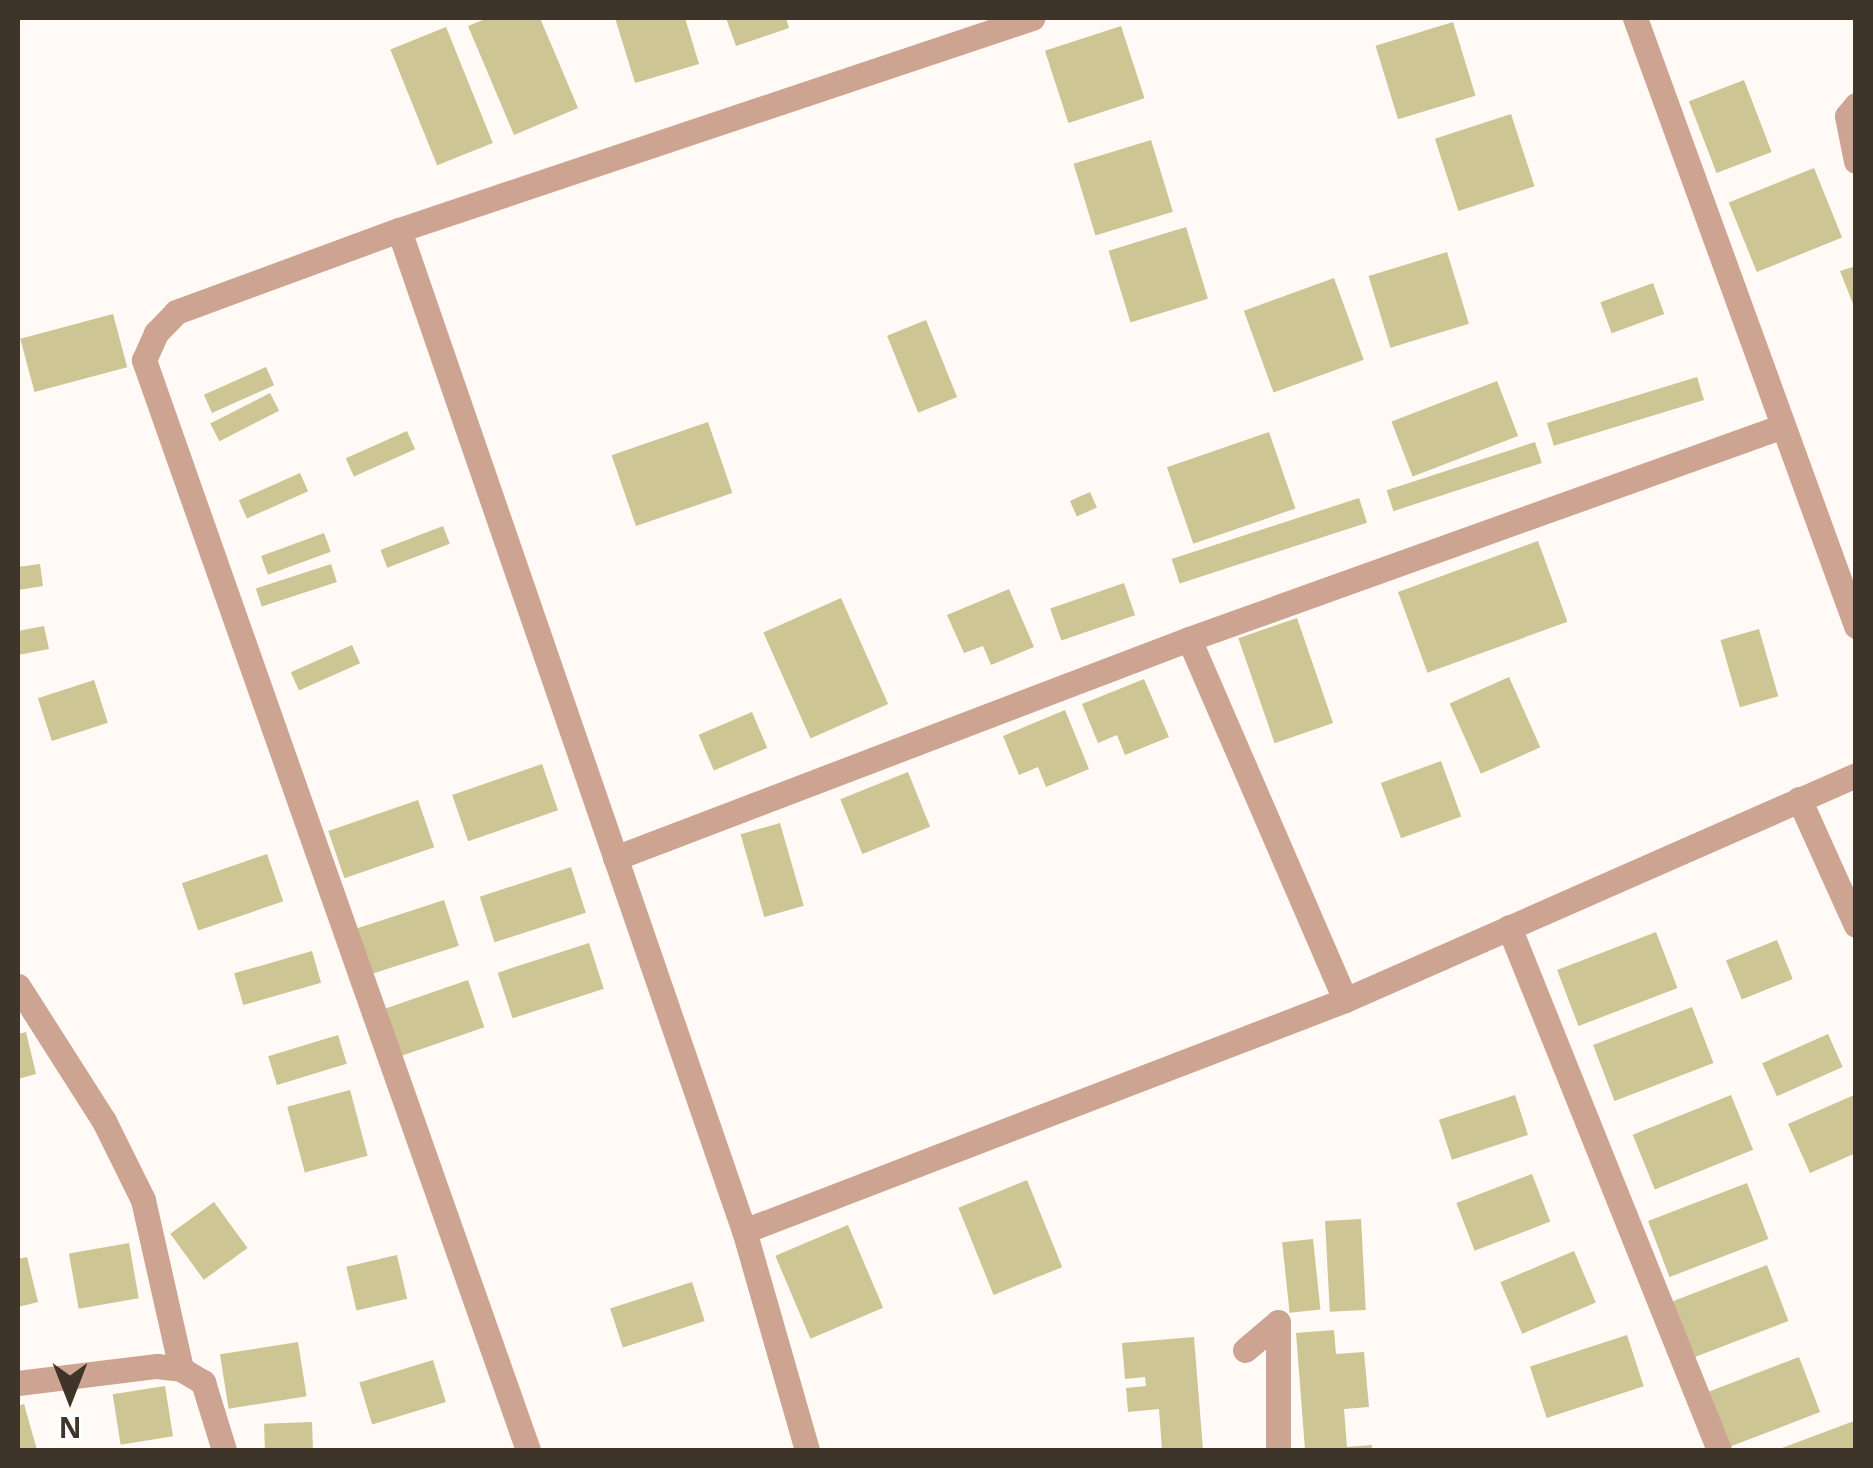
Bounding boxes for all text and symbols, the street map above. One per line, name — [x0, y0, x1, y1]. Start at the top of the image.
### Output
north arrow — [20, 1348, 120, 1448]
text: N — [59, 1409, 81, 1447]

